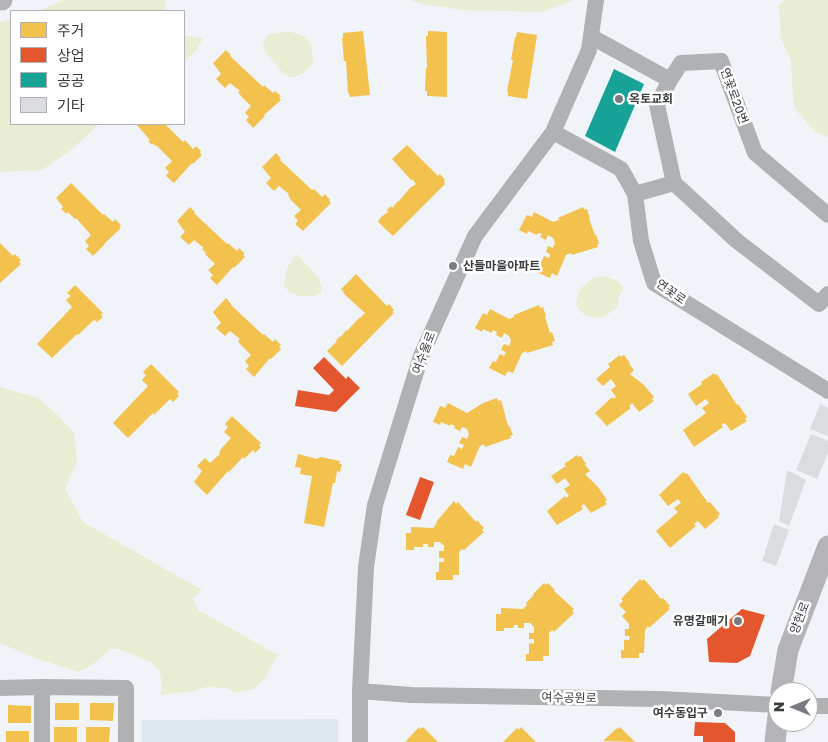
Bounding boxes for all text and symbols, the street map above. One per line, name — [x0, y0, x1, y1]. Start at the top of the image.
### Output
legend — [10, 10, 185, 125]
text: 주거 — [57, 21, 85, 39]
text: 상업 — [57, 46, 85, 64]
street label: 연꽃로20번 — [717, 66, 751, 126]
text: 공공 — [57, 71, 85, 89]
place label: 옥토교회 — [629, 92, 673, 106]
marker: 옥토교회 — [613, 93, 625, 105]
text: 기타 — [57, 96, 85, 114]
place label: 산들마을아파트 — [463, 259, 540, 273]
marker: 산들마을아파트 — [447, 260, 459, 272]
street label: 연꽃로 — [653, 277, 689, 307]
street label: 여수울로 — [409, 330, 439, 376]
street label: 양현로 — [787, 600, 813, 636]
place label: 유명갈매기 — [673, 614, 728, 628]
marker: 유명갈매기 — [732, 615, 744, 627]
north arrow — [768, 682, 818, 732]
street label: 여수공원로 — [541, 690, 597, 706]
text: N — [770, 702, 787, 712]
place label: 여수동입구 — [653, 706, 708, 720]
marker: 여수동입구 — [712, 707, 724, 719]

